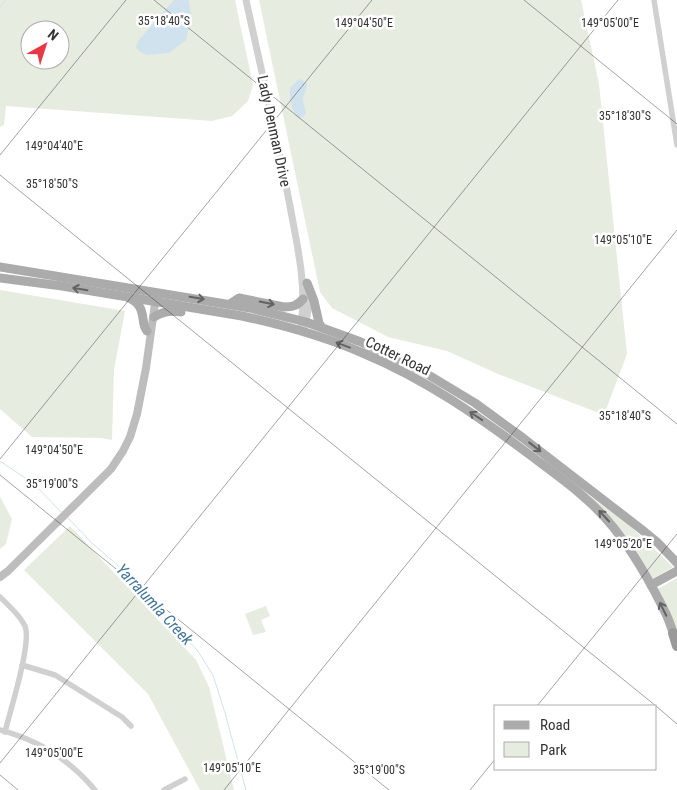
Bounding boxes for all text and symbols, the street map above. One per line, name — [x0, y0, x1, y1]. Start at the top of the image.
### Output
text: 35°18'40"S — [138, 14, 190, 28]
text: 149°04'50"E — [335, 16, 393, 30]
text: 149°05'00"E — [581, 16, 639, 30]
north arrow — [20, 20, 70, 70]
text: N — [45, 26, 62, 44]
street label: Lady Denman Drive — [253, 74, 295, 188]
text: 35°18'30"S — [599, 109, 651, 123]
text: 149°04'40"E — [25, 139, 83, 153]
text: 35°18'50"S — [26, 177, 78, 191]
text: 149°05'10"E — [594, 233, 652, 247]
one-way arrow — [72, 284, 88, 294]
one-way arrow — [189, 294, 205, 304]
one-way arrow — [259, 299, 275, 308]
street label: Cotter Road — [363, 333, 433, 379]
one-way arrow — [335, 340, 351, 349]
text: 35°18'40"S — [599, 409, 651, 423]
one-way arrow — [470, 411, 484, 421]
one-way arrow — [528, 442, 541, 453]
text: 149°04'50"E — [25, 443, 83, 457]
text: 35°19'00"S — [26, 477, 78, 491]
one-way arrow — [598, 510, 610, 523]
text: 149°05'20"E — [594, 537, 652, 551]
water label: Yarralumla Creek — [112, 560, 198, 650]
one-way arrow — [658, 602, 667, 617]
legend — [494, 705, 657, 770]
text: Road — [540, 716, 570, 734]
text: Park — [540, 741, 567, 759]
text: 149°05'00"E — [25, 746, 83, 760]
text: 149°05'10"E — [203, 761, 261, 775]
text: 35°19'00"S — [353, 763, 405, 777]

